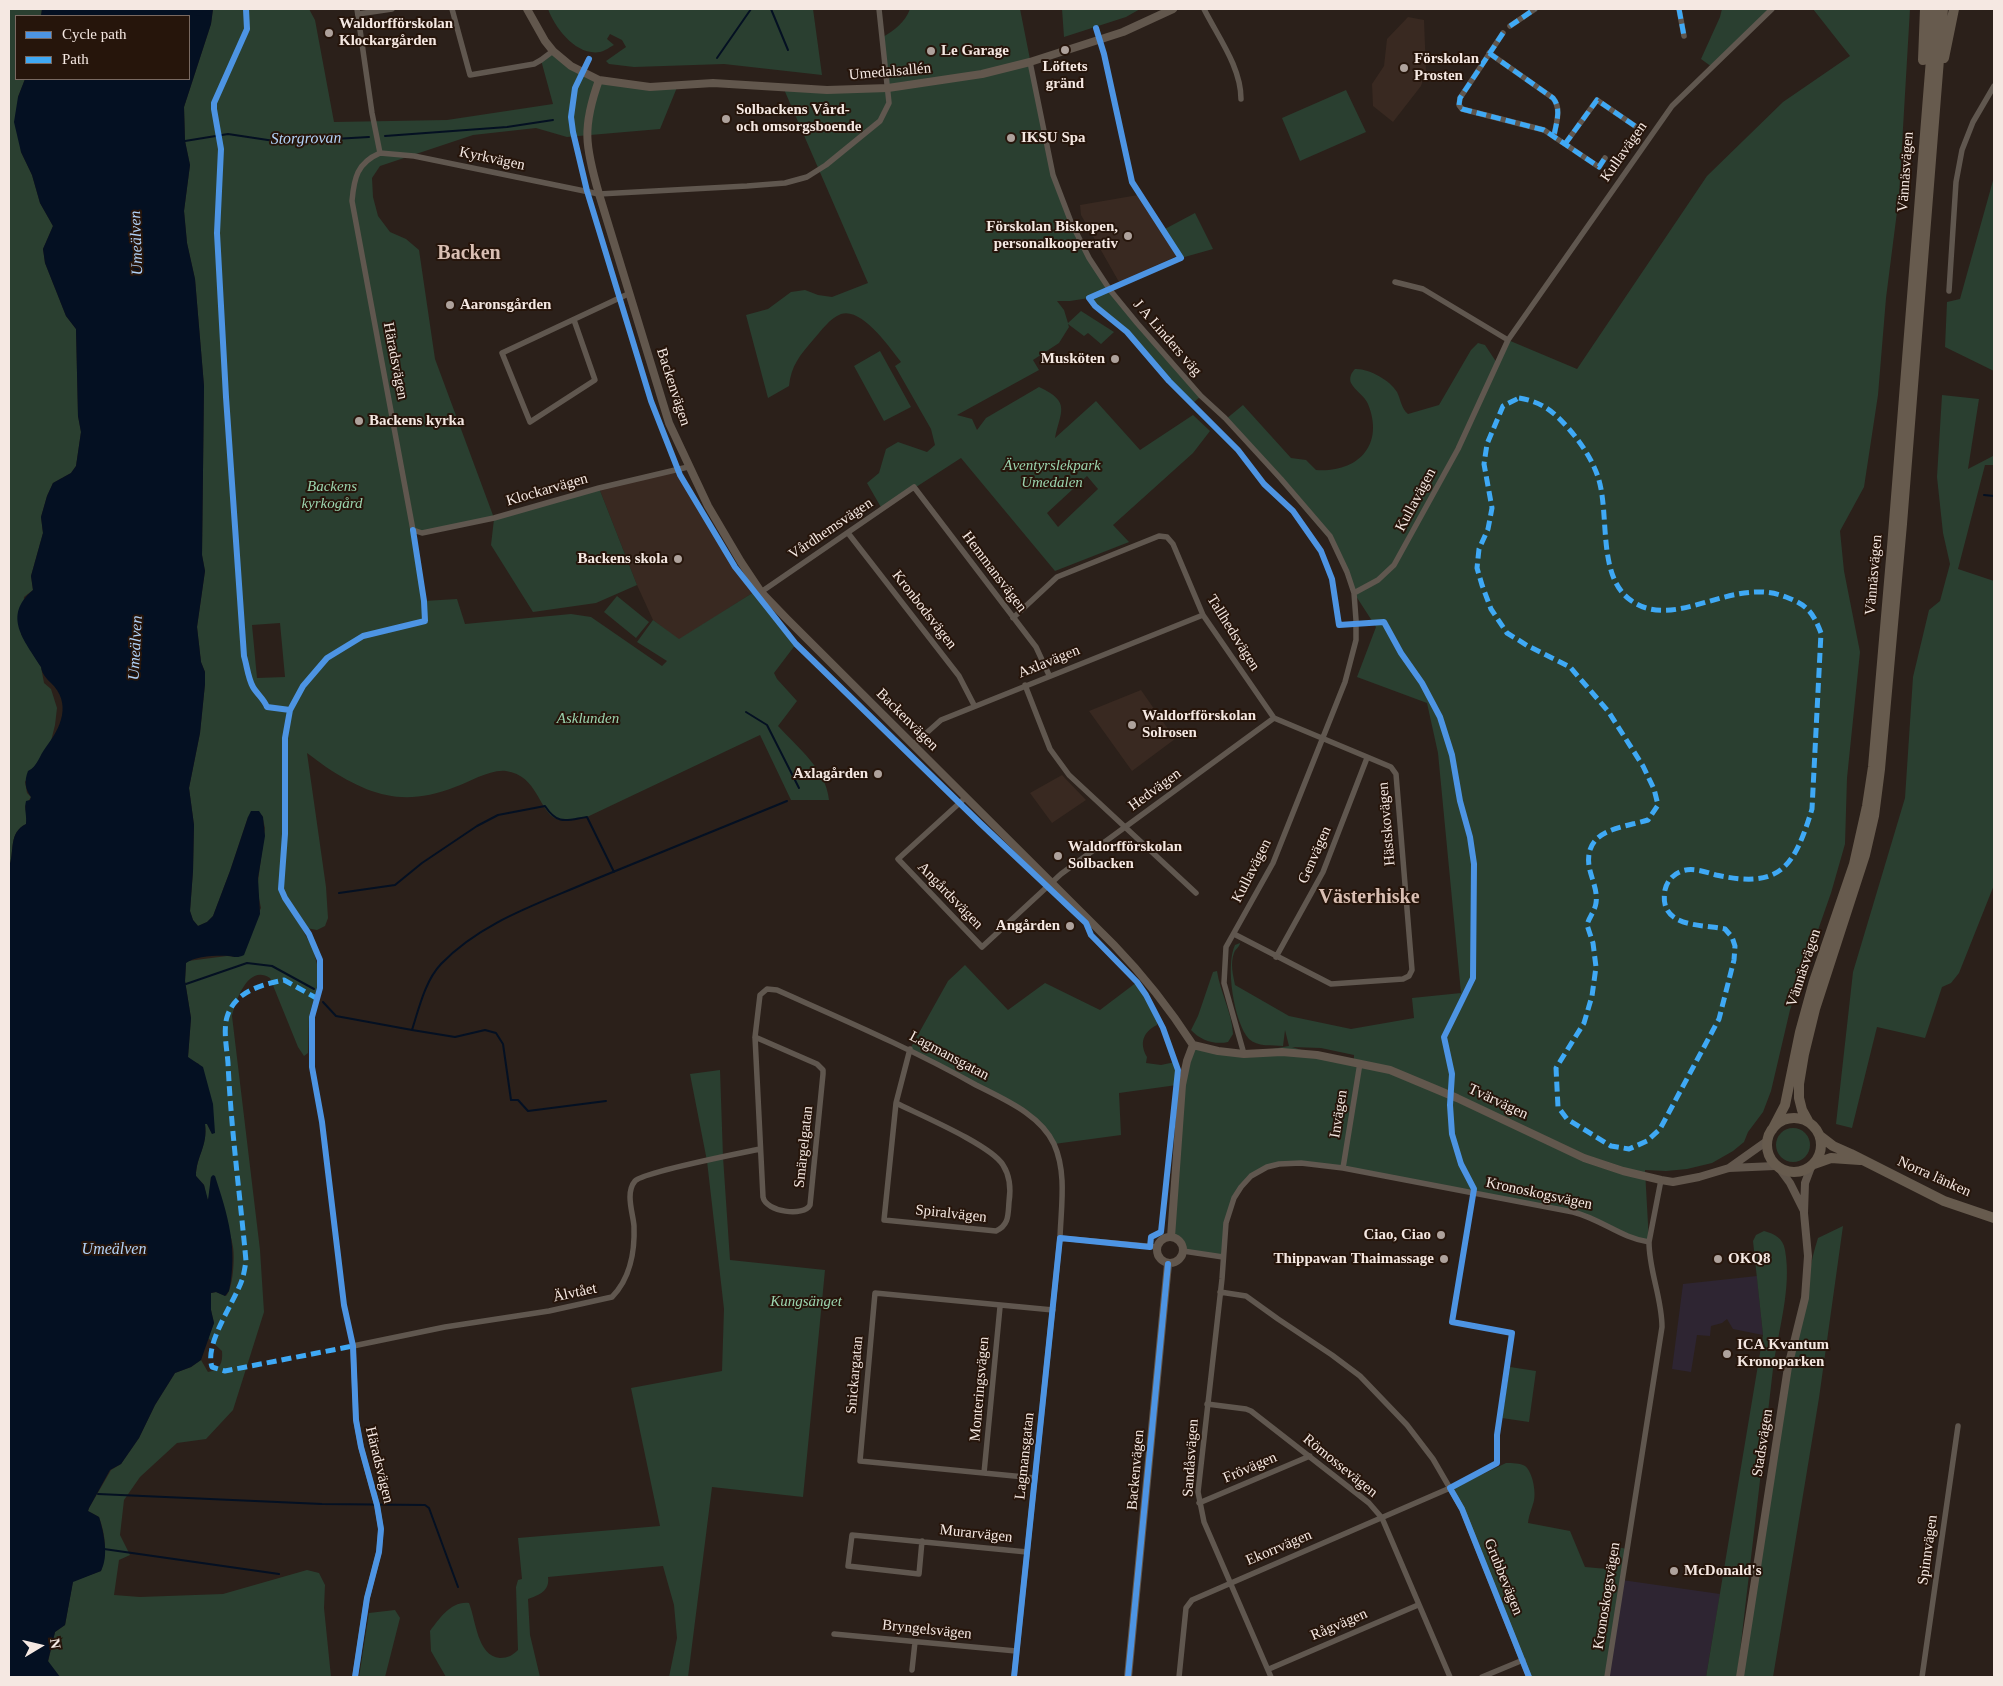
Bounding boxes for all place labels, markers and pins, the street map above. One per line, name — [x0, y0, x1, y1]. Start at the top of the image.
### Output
place label: Waldorfförskolan Klockargården — [339, 15, 453, 50]
marker: Waldorfförskolan Klockargården — [323, 27, 335, 39]
place label: Le Garage — [941, 42, 1009, 60]
marker: Löftets gränd — [1059, 44, 1071, 56]
marker: Le Garage — [925, 45, 937, 57]
place label: Förskolan Prosten — [1414, 50, 1479, 85]
place label: Löftets gränd — [1043, 58, 1087, 93]
marker: Förskolan Prosten — [1398, 62, 1410, 74]
place label: Solbackens Vård- och omsorgsboende — [736, 101, 861, 136]
marker: Solbackens Vård- och omsorgsboende — [720, 113, 732, 125]
place label: IKSU Spa — [1021, 129, 1086, 147]
marker: IKSU Spa — [1005, 132, 1017, 144]
place label: Förskolan Biskopen, personalkooperativ — [986, 218, 1118, 253]
marker: Förskolan Biskopen, personalkooperativ — [1122, 230, 1134, 242]
place label: Aaronsgården — [460, 296, 551, 314]
marker: Aaronsgården — [444, 299, 456, 311]
place label: Musköten — [1041, 350, 1105, 368]
marker: Musköten — [1109, 353, 1121, 365]
place label: Backens kyrka — [369, 412, 464, 430]
marker: Backens kyrka — [353, 415, 365, 427]
place label: Backens skola — [578, 550, 668, 568]
marker: Backens skola — [672, 553, 684, 565]
place label: Waldorfförskolan Solrosen — [1142, 707, 1256, 742]
marker: Waldorfförskolan Solrosen — [1126, 719, 1138, 731]
place label: Axlagården — [793, 765, 868, 783]
marker: Axlagården — [872, 768, 884, 780]
place label: Waldorfförskolan Solbacken — [1068, 838, 1182, 873]
marker: Waldorfförskolan Solbacken — [1052, 850, 1064, 862]
place label: Angården — [996, 917, 1060, 935]
marker: Angården — [1064, 920, 1076, 932]
place label: Ciao, Ciao — [1364, 1226, 1431, 1244]
marker: Ciao, Ciao — [1435, 1229, 1447, 1241]
place label: Thippawan Thaimassage — [1274, 1250, 1434, 1268]
place label: OKQ8 — [1728, 1250, 1771, 1268]
marker: Thippawan Thaimassage — [1438, 1253, 1450, 1265]
marker: OKQ8 — [1712, 1253, 1724, 1265]
place label: ICA Kvantum Kronoparken — [1737, 1336, 1829, 1371]
marker: ICA Kvantum Kronoparken — [1721, 1348, 1733, 1360]
place label: McDonald's — [1684, 1562, 1762, 1580]
marker: McDonald's — [1668, 1565, 1680, 1577]

